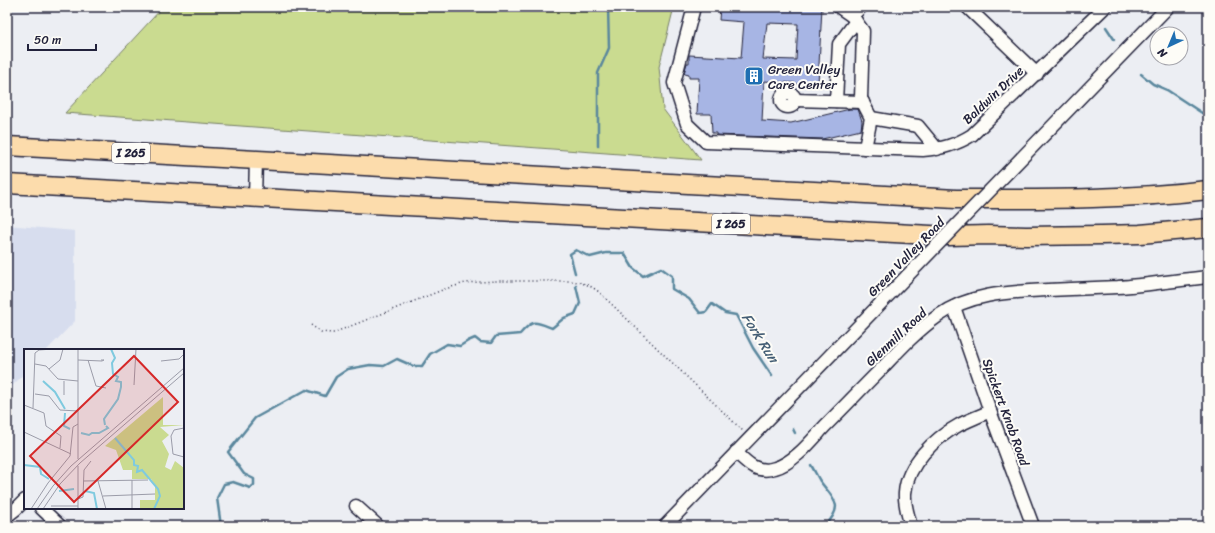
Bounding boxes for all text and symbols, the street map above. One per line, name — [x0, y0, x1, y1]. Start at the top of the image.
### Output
scale bar — [28, 26, 96, 52]
north arrow — [1149, 26, 1189, 66]
text: 50 m — [34, 29, 61, 51]
text: N — [1153, 43, 1172, 63]
place label: Green Valley Care Center — [768, 58, 841, 96]
street label: Baldwin Drive — [957, 60, 1029, 130]
building icon: Green Valley Care Center — [743, 65, 765, 87]
road number: I 265 — [112, 143, 150, 163]
street label: Green Valley Road — [862, 211, 951, 302]
road number: I 265 — [712, 214, 750, 234]
street label: Glenmill Road — [860, 301, 933, 372]
water label: Fork Run — [735, 308, 786, 369]
inset map — [24, 349, 184, 509]
street label: Spickert Knob Road — [976, 355, 1036, 470]

